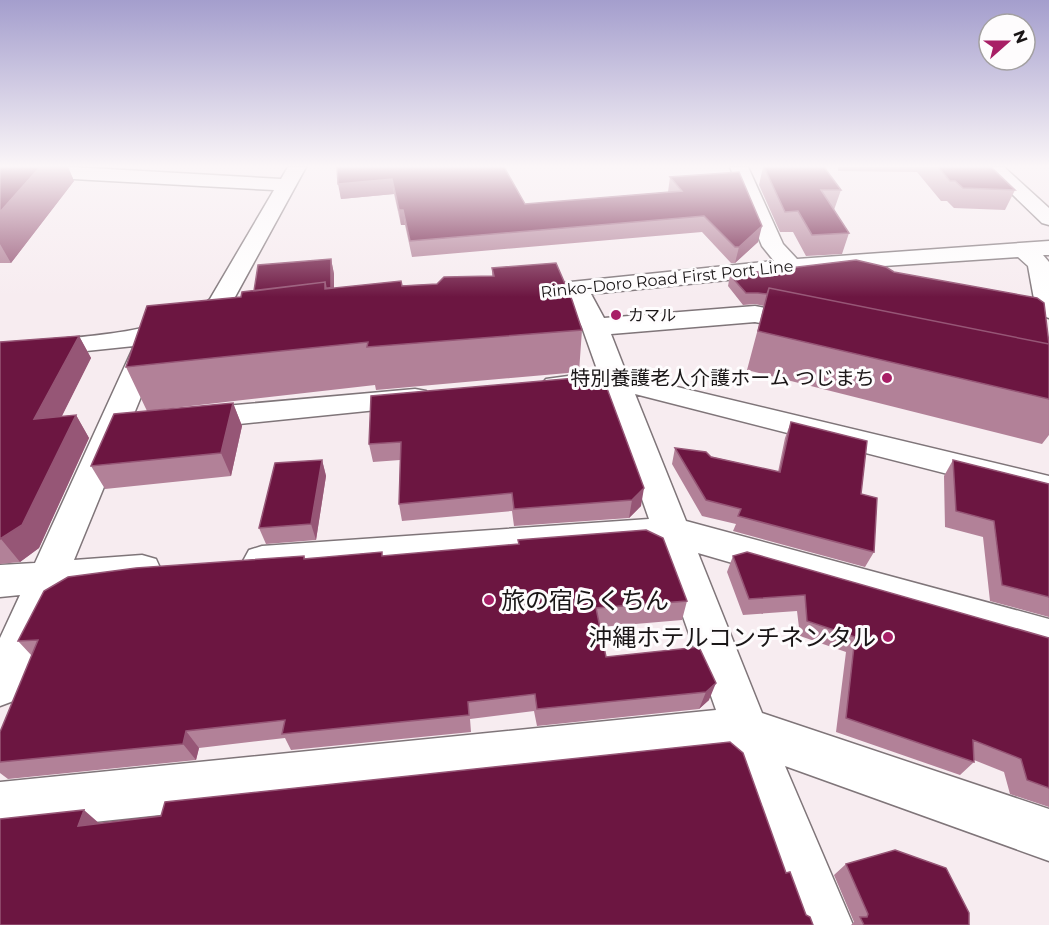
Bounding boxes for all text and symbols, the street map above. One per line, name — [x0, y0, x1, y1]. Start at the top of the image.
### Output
north arrow — [977, 12, 1037, 72]
text: N — [1009, 27, 1032, 46]
street label: Rinko-Doro Road First Port Line — [540, 256, 794, 302]
place label: カマル — [628, 306, 676, 325]
marker: カマル — [609, 308, 623, 322]
place label: 特別養護老人介護ホーム つじまち — [570, 366, 875, 390]
marker: 特別養護老人介護ホーム つじまち — [880, 371, 894, 385]
place label: 旅の宿らくちん — [501, 586, 669, 615]
marker: 旅の宿らくちん — [482, 593, 496, 607]
place label: 沖縄ホテルコンチネンタル — [588, 623, 876, 652]
marker: 沖縄ホテルコンチネンタル — [881, 630, 895, 644]

